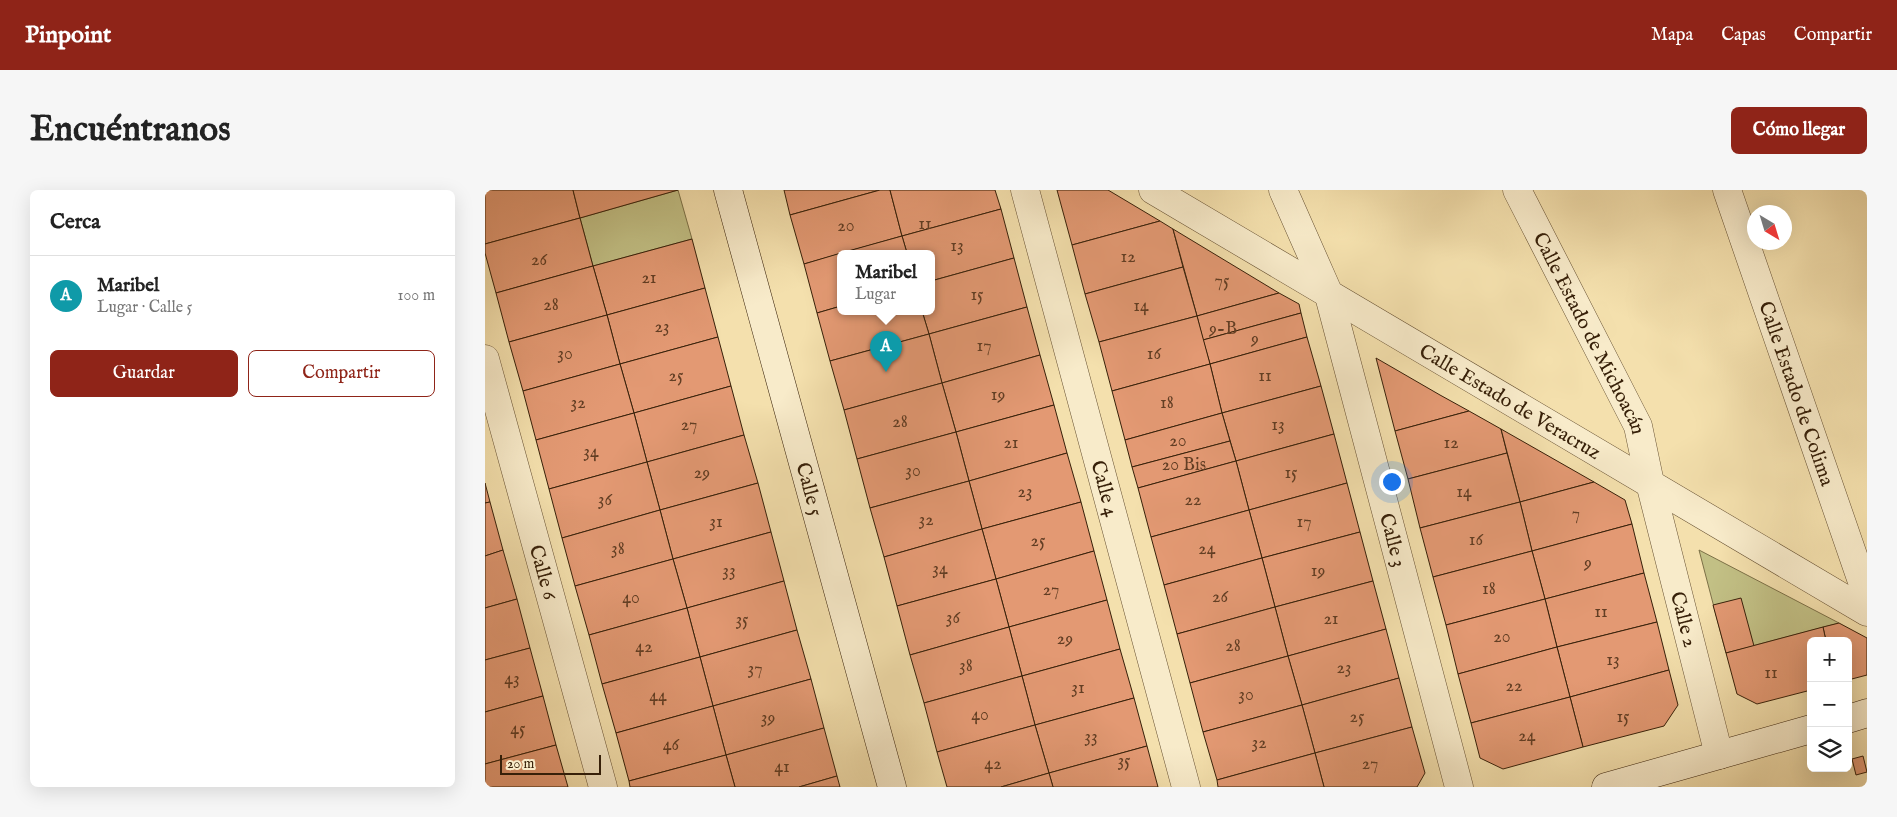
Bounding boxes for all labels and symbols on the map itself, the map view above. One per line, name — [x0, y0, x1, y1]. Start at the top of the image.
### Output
north arrow — [1747, 205, 1792, 250]
house number: 11 — [918, 213, 932, 236]
house number: 20 — [837, 215, 855, 238]
street label: Calle Estado de Michoacán — [1527, 228, 1650, 437]
house number: 13 — [950, 235, 964, 258]
house number: 12 — [1120, 246, 1136, 269]
house number: 26 — [531, 249, 547, 272]
house number: 21 — [641, 267, 657, 290]
house number: 75 — [1215, 270, 1230, 293]
house number: 15 — [970, 284, 984, 307]
house number: 28 — [543, 294, 559, 317]
house number: 14 — [1133, 295, 1149, 318]
street label: Calle Estado de Colima — [1752, 298, 1839, 490]
house number: 23 — [654, 316, 670, 339]
house number: 9-B — [1208, 318, 1237, 341]
house number: 9 — [1250, 328, 1259, 351]
pin: A — [870, 331, 902, 372]
house number: 17 — [976, 335, 992, 358]
street label: Calle Estado de Veracruz — [1414, 339, 1605, 466]
house number: 30 — [557, 343, 573, 366]
house number: 16 — [1147, 343, 1162, 366]
house number: 25 — [669, 365, 684, 388]
house number: 11 — [1258, 365, 1272, 388]
house number: 19 — [991, 384, 1005, 407]
house number: 32 — [570, 392, 586, 415]
house number: 18 — [1160, 392, 1174, 415]
house number: 28 — [892, 411, 908, 434]
house number: 27 — [681, 414, 697, 437]
house number: 13 — [1271, 414, 1285, 437]
house number: 20 — [1169, 430, 1187, 453]
house number: 21 — [1003, 432, 1019, 455]
house number: 12 — [1443, 432, 1459, 455]
house number: 34 — [583, 441, 599, 464]
house number: 20 Bis — [1162, 454, 1206, 477]
street label: Calle 4 — [1084, 458, 1124, 520]
street label: Calle 5 — [789, 460, 828, 519]
house number: 30 — [905, 460, 921, 483]
house number: 29 — [694, 462, 710, 485]
house number: 15 — [1284, 462, 1298, 485]
your location — [1379, 469, 1405, 495]
house number: 23 — [1017, 481, 1033, 504]
house number: 14 — [1456, 481, 1472, 504]
house number: 36 — [598, 489, 613, 512]
house number: 22 — [1185, 489, 1201, 512]
house number: 7 — [1572, 503, 1580, 526]
house number: 32 — [918, 509, 934, 532]
house number: 31 — [709, 511, 723, 534]
house number: 17 — [1296, 511, 1312, 534]
street label: Calle 3 — [1373, 511, 1411, 570]
house number: 16 — [1469, 529, 1484, 552]
house number: 25 — [1031, 530, 1046, 553]
house number: 38 — [611, 538, 625, 561]
house number: 24 — [1198, 538, 1216, 561]
street label: Calle 6 — [523, 542, 562, 603]
house number: 9 — [1583, 552, 1592, 575]
house number: 34 — [932, 558, 948, 581]
house number: 33 — [722, 560, 736, 583]
house number: 19 — [1311, 560, 1325, 583]
house number: 18 — [1482, 578, 1496, 601]
house number: 27 — [1043, 579, 1059, 602]
house number: 26 — [1212, 586, 1228, 609]
house number: 40 — [622, 587, 640, 610]
street label: Calle 2 — [1664, 589, 1702, 650]
house number: 11 — [1594, 601, 1608, 624]
house number: 36 — [946, 607, 961, 630]
house number: 21 — [1323, 608, 1339, 631]
house number: 35 — [735, 609, 749, 632]
house number: 20 — [1493, 626, 1511, 649]
house number: 29 — [1057, 628, 1073, 651]
house number: 28 — [1225, 635, 1241, 658]
house number: 42 — [635, 636, 653, 659]
house number: 13 — [1606, 649, 1620, 672]
house number: 38 — [959, 655, 973, 678]
house number: 23 — [1336, 657, 1352, 680]
house number: 37 — [747, 658, 763, 681]
house number: 11 — [1764, 662, 1778, 685]
house number: 43 — [504, 668, 520, 691]
house number: 22 — [1506, 675, 1522, 698]
house number: 31 — [1071, 677, 1085, 700]
house number: 30 — [1238, 684, 1254, 707]
house number: 44 — [649, 685, 667, 708]
house number: 40 — [971, 704, 989, 727]
house number: 25 — [1350, 706, 1365, 729]
house number: 15 — [1616, 706, 1630, 729]
house number: 39 — [761, 707, 775, 730]
house number: 45 — [510, 718, 526, 741]
house number: 24 — [1518, 725, 1536, 748]
house number: 33 — [1084, 726, 1098, 749]
house number: 32 — [1251, 732, 1267, 755]
house number: 46 — [663, 734, 680, 757]
house number: 35 — [1117, 750, 1131, 773]
scale bar — [500, 752, 601, 775]
house number: 42 — [984, 753, 1002, 776]
house number: 27 — [1362, 753, 1378, 776]
house number: 41 — [774, 756, 790, 779]

